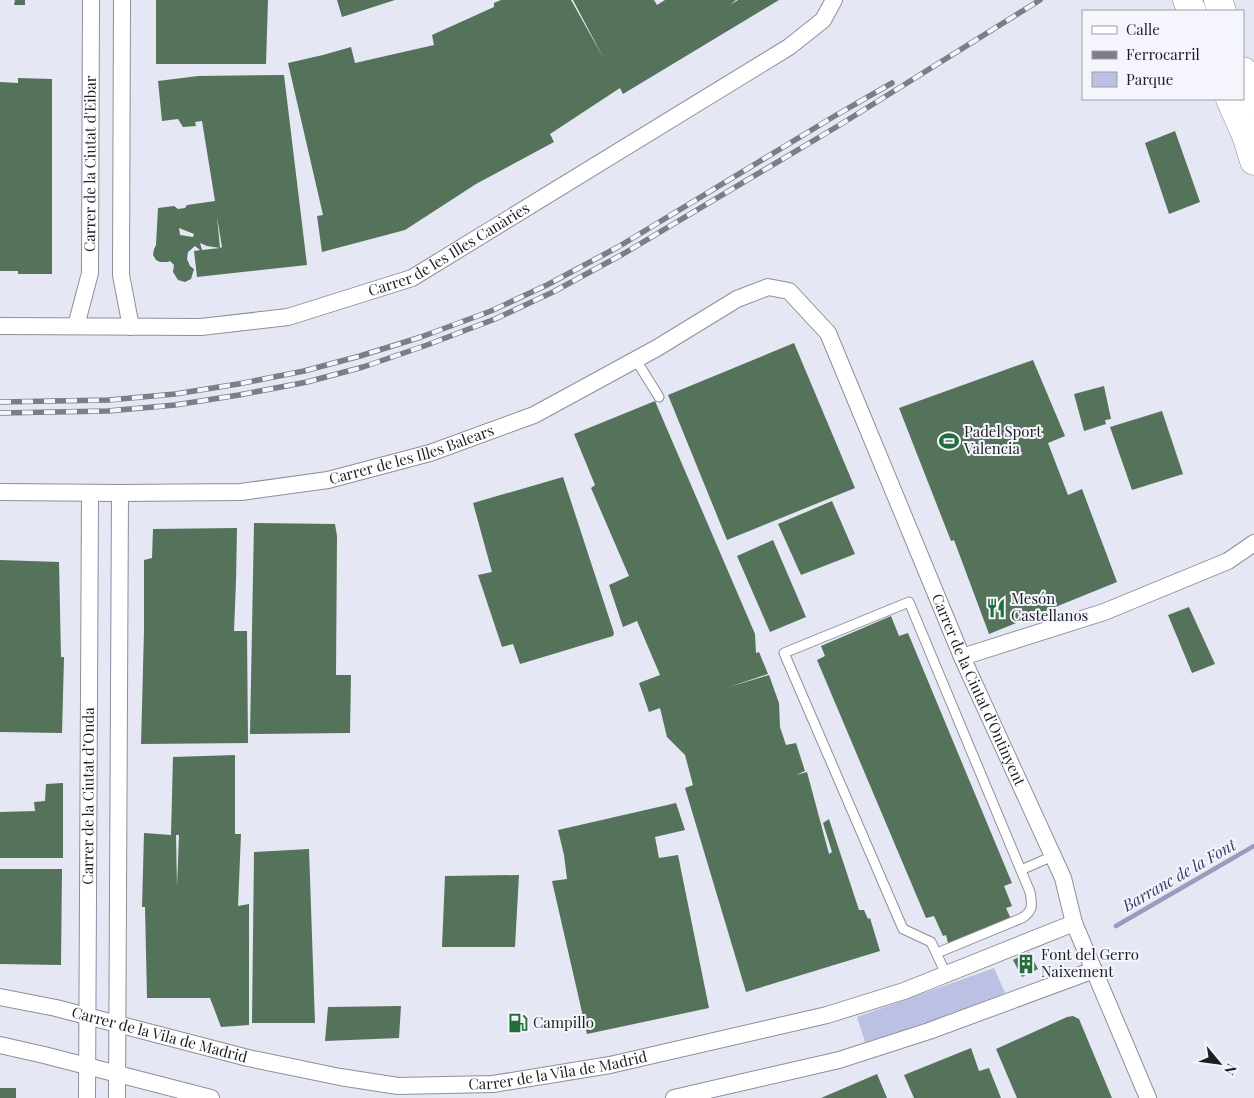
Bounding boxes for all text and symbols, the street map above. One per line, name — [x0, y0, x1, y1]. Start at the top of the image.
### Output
legend — [1082, 10, 1244, 100]
text: Calle — [1126, 19, 1160, 39]
text: Ferrocarril — [1126, 44, 1200, 64]
text: Parque — [1126, 69, 1173, 89]
street label: Carrer de la Ciutat d'Eibar — [79, 75, 100, 252]
street label: Carrer de les Illes Canàries — [365, 197, 533, 300]
street label: Carrer de les Illes Balears — [327, 420, 496, 488]
place label: Padel Sport Valencia — [963, 421, 1042, 458]
sports icon: Padel Sport Valencia — [938, 430, 960, 452]
place label: Mesón Castellanos — [1011, 588, 1088, 625]
street label: Carrer de la Ciutat d'Ontinyent — [928, 590, 1031, 789]
restaurant icon: Mesón Castellanos — [985, 597, 1007, 619]
street label: Carrer de la Ciutat d’Onda — [77, 707, 98, 885]
water label: Barranc de la Font — [1117, 833, 1240, 916]
place label: Font del Gerro Naixement — [1041, 944, 1139, 981]
building icon: Font del Gerro Naixement — [1015, 953, 1037, 975]
street label: Carrer de la Vila de Madrid — [70, 1002, 250, 1067]
fuel station icon: Campillo — [507, 1012, 529, 1034]
place label: Campillo — [533, 1012, 594, 1032]
north arrow — [1194, 1038, 1244, 1088]
street label: Carrer de la Vila de Madrid — [468, 1046, 649, 1094]
text: N — [1220, 1061, 1242, 1079]

